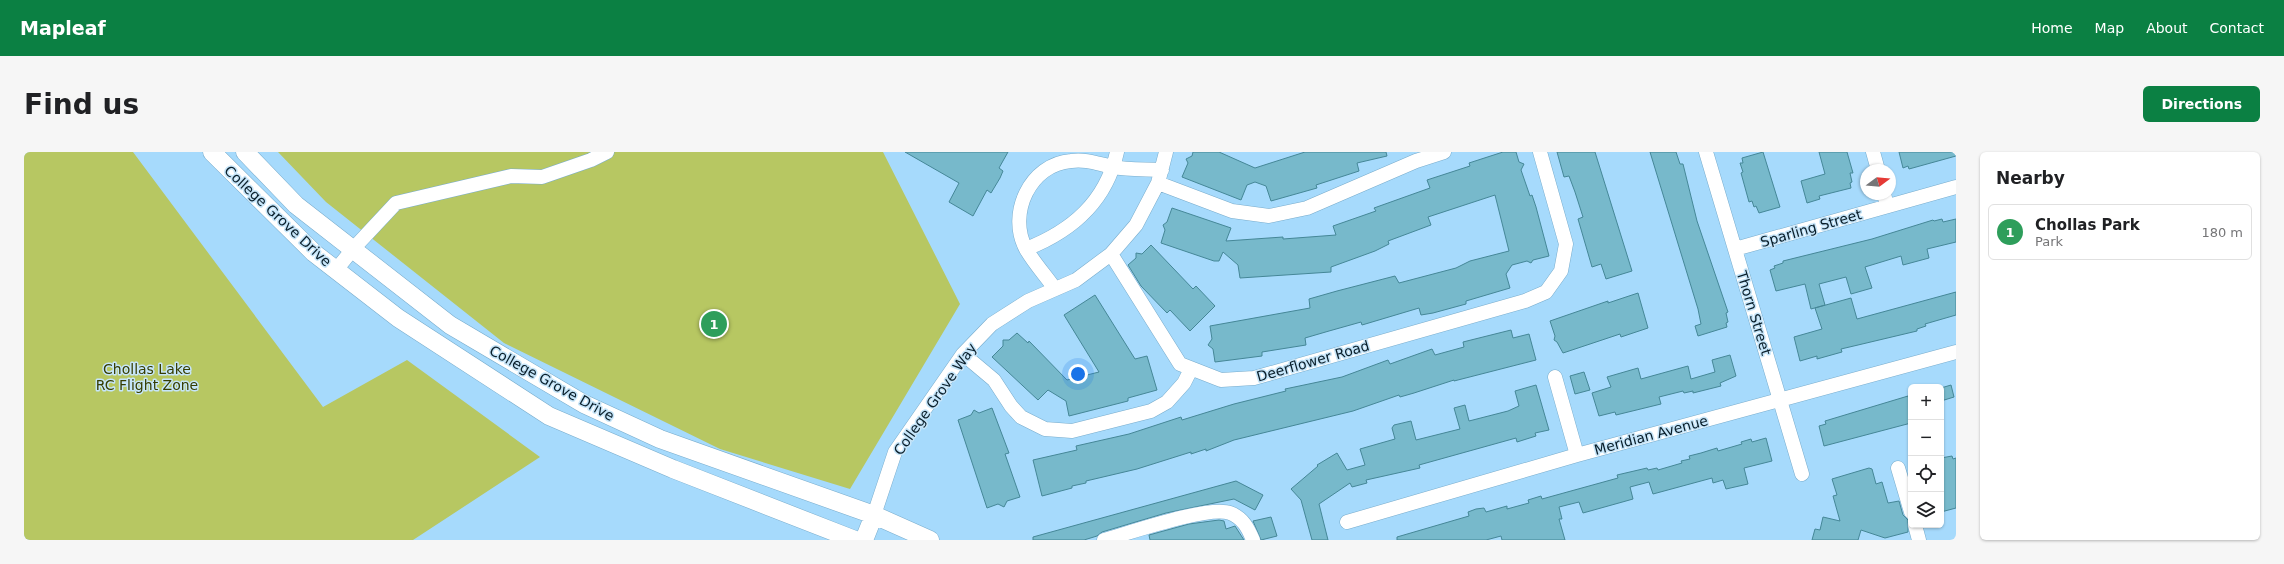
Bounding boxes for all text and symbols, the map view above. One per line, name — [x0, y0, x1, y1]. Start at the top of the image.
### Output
text: Mapleaf — [20, 17, 106, 39]
text: Home — [2031, 20, 2073, 36]
text: Map — [2095, 20, 2124, 36]
text: About — [2146, 20, 2188, 36]
text: Contact — [2210, 20, 2264, 36]
button: Directions — [2143, 86, 2260, 122]
text: Find us — [24, 88, 139, 121]
street label: College Grove Drive — [221, 162, 335, 270]
north arrow — [1860, 164, 1896, 200]
text: Nearby — [1996, 168, 2065, 188]
street label: Sparling Street — [1759, 206, 1864, 250]
text: Chollas Park — [2035, 216, 2140, 234]
text: 1 — [2005, 225, 2015, 240]
text: 180 m — [2201, 225, 2243, 240]
text: Park — [2035, 234, 2063, 249]
street label: Thorn Street — [1733, 268, 1775, 358]
pin: 1 — [701, 309, 727, 339]
street label: Deerflower Road — [1255, 337, 1371, 385]
street label: College Grove Way — [890, 340, 980, 458]
street label: College Grove Drive — [487, 342, 617, 424]
park label: Chollas Lake RC Flight Zone — [96, 361, 198, 393]
your location — [1068, 364, 1088, 384]
map controls — [1908, 384, 1944, 528]
button: + — [1908, 384, 1944, 420]
street label: Meridian Avenue — [1592, 412, 1710, 458]
button: − — [1908, 420, 1944, 456]
button: locate — [1908, 456, 1944, 492]
button: layers — [1908, 492, 1944, 528]

